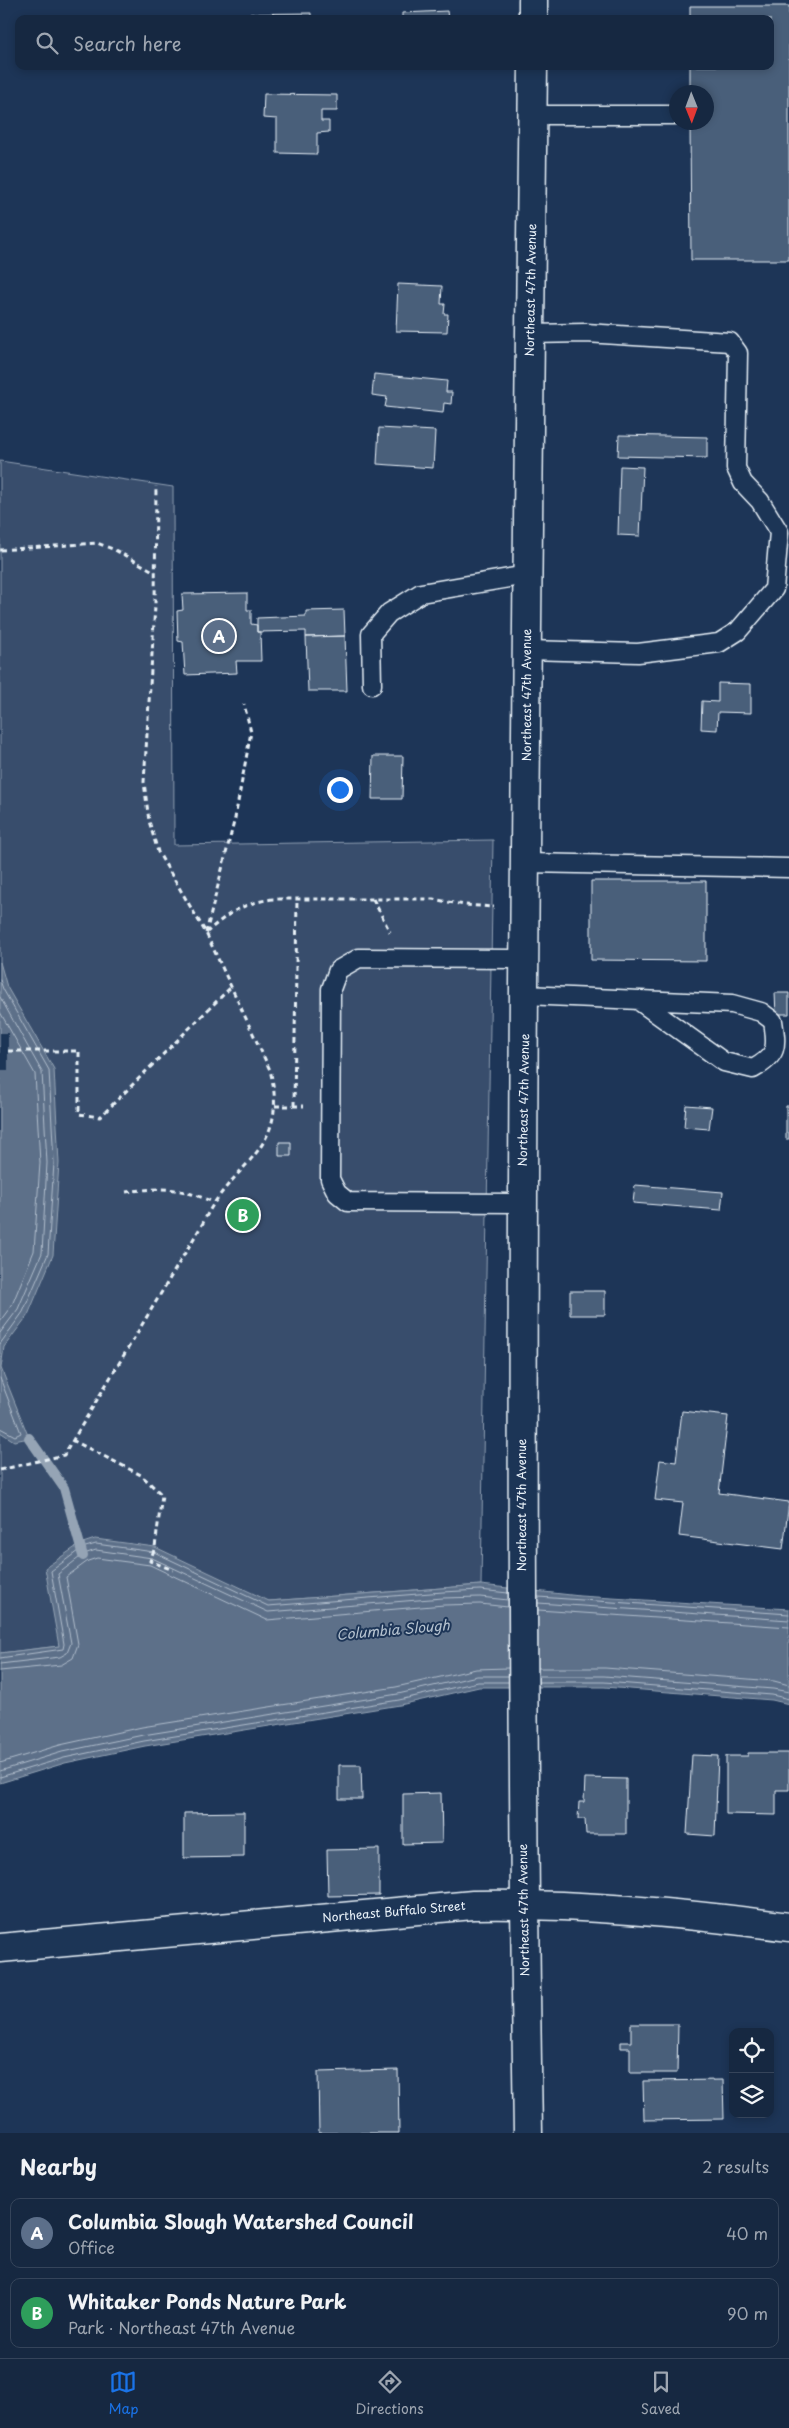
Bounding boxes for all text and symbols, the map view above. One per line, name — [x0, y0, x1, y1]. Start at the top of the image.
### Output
search box — [15, 15, 774, 70]
icon: search — [33, 29, 61, 57]
text: Search here — [73, 29, 182, 57]
north arrow — [669, 85, 714, 130]
street label: Northeast 47th Avenue — [520, 223, 540, 356]
pin: A — [203, 617, 235, 655]
street label: Northeast 47th Avenue — [517, 628, 535, 761]
your location — [327, 777, 353, 803]
street label: Northeast 47th Avenue — [513, 1033, 533, 1166]
pin: B — [227, 1196, 259, 1234]
street label: Northeast 47th Avenue — [512, 1438, 530, 1571]
water label: Columbia Slough — [335, 1614, 451, 1645]
street label: Northeast 47th Avenue — [513, 1843, 533, 1977]
street label: Northeast Buffalo Street — [322, 1896, 466, 1926]
map controls — [729, 2028, 774, 2118]
button: locate — [729, 2028, 774, 2073]
button: layers — [729, 2073, 774, 2118]
text: Nearby — [20, 2150, 97, 2182]
text: 2 results — [702, 2154, 769, 2178]
text: Columbia Slough Watershed Council — [68, 2207, 413, 2235]
text: A — [31, 2221, 43, 2245]
text: 40 m — [726, 2221, 768, 2245]
text: Office — [68, 2235, 115, 2259]
text: Whitaker Ponds Nature Park — [68, 2287, 347, 2315]
text: B — [32, 2301, 42, 2325]
text: 90 m — [727, 2301, 768, 2325]
text: Park · Northeast 47th Avenue — [68, 2315, 295, 2339]
tab: Map — [109, 2368, 138, 2419]
tab: Directions — [356, 2368, 424, 2419]
tab: Saved — [641, 2368, 680, 2419]

